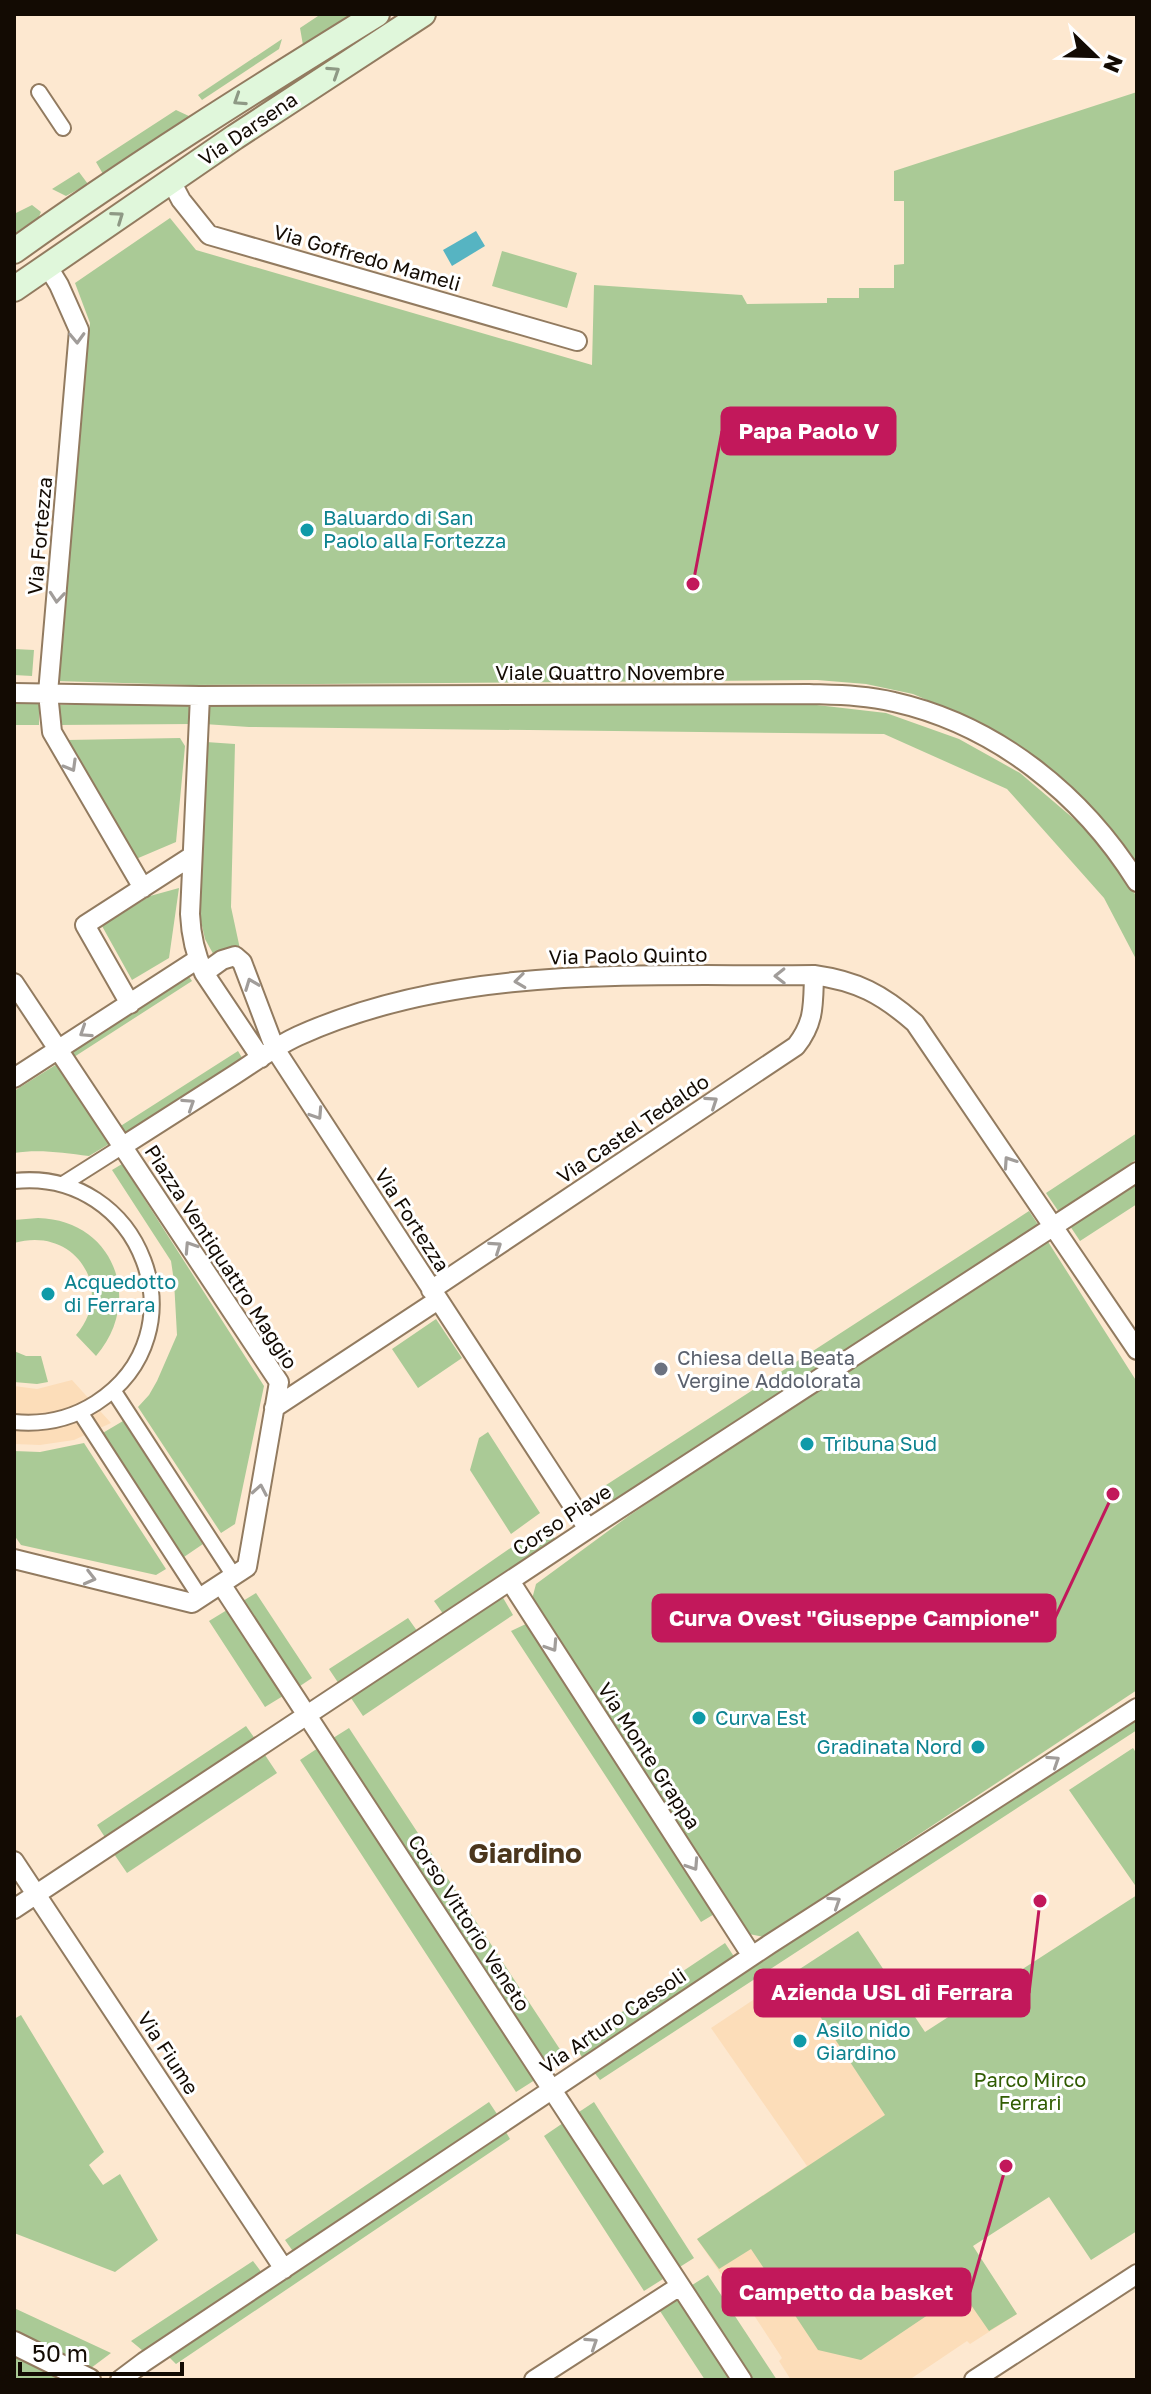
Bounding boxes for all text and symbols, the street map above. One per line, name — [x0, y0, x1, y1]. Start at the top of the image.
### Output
north arrow — [1055, 16, 1135, 96]
text: N — [1098, 51, 1130, 77]
one-way arrow — [325, 67, 339, 82]
street label: Via Darsena — [193, 86, 301, 170]
one-way arrow — [234, 90, 248, 105]
one-way arrow — [109, 212, 123, 227]
street label: Via Goffredo Mameli — [271, 219, 464, 295]
one-way arrow — [68, 332, 85, 345]
callout: Papa Paolo V — [722, 408, 895, 454]
text: Papa Paolo V — [739, 417, 880, 444]
street label: Via Fortezza — [22, 476, 56, 596]
place label: Baluardo di San Paolo alla Fortezza — [323, 505, 506, 552]
marker: Baluardo di San Paolo alla Fortezza — [298, 521, 316, 539]
one-way arrow — [48, 591, 65, 604]
street label: Viale Quattro Novembre — [495, 660, 725, 684]
one-way arrow — [62, 757, 77, 772]
street label: Via Paolo Quinto — [548, 942, 708, 968]
one-way arrow — [773, 967, 786, 984]
one-way arrow — [513, 973, 526, 990]
one-way arrow — [244, 978, 261, 992]
one-way arrow — [79, 1023, 94, 1038]
street label: Via Castel Tedaldo — [552, 1068, 713, 1188]
one-way arrow — [703, 1097, 718, 1112]
one-way arrow — [180, 1098, 194, 1113]
one-way arrow — [308, 1105, 323, 1120]
street label: Piazza Ventiquattro Maggio — [140, 1140, 303, 1373]
one-way arrow — [1004, 1156, 1019, 1171]
street label: Via Fortezza — [371, 1163, 455, 1276]
one-way arrow — [184, 1241, 199, 1256]
one-way arrow — [487, 1241, 501, 1256]
place label: Acquedotto di Ferrara — [64, 1269, 176, 1316]
marker: Acquedotto di Ferrara — [39, 1285, 57, 1303]
place label: Chiesa della Beata Vergine Addolorata — [677, 1345, 861, 1392]
marker: Chiesa della Beata Vergine Addolorata — [652, 1360, 670, 1378]
place label: Tribuna Sud — [823, 1431, 937, 1455]
marker: Tribuna Sud — [798, 1435, 816, 1453]
street label: Corso Piave — [508, 1478, 615, 1560]
one-way arrow — [251, 1483, 268, 1497]
one-way arrow — [82, 1569, 96, 1586]
callout: Curva Ovest "Giuseppe Campione" — [653, 1595, 1055, 1641]
text: Curva Ovest "Giuseppe Campione" — [669, 1604, 1039, 1631]
one-way arrow — [543, 1637, 558, 1652]
street label: Via Monte Grappa — [594, 1678, 706, 1833]
place label: Curva Est — [715, 1705, 807, 1729]
marker: Curva Est — [690, 1709, 708, 1727]
place label: Gradinata Nord — [817, 1734, 962, 1758]
marker: Gradinata Nord — [969, 1738, 987, 1756]
one-way arrow — [1045, 1756, 1060, 1771]
street label: Corso Vittorio Veneto — [404, 1830, 536, 2015]
district label: Giardino — [468, 1836, 582, 1869]
one-way arrow — [683, 1856, 698, 1870]
one-way arrow — [826, 1896, 841, 1911]
street label: Via Arturo Cassoli — [535, 1962, 690, 2078]
callout: Azienda USL di Ferrara — [755, 1970, 1029, 2016]
text: Azienda USL di Ferrara — [771, 1978, 1013, 2005]
street label: Via Fiume — [133, 2007, 204, 2098]
place label: Asilo nido Giardino — [816, 2017, 910, 2064]
marker: Asilo nido Giardino — [791, 2032, 809, 2050]
park label: Parco Mirco Ferrari — [974, 2067, 1086, 2114]
callout: Campetto da basket — [723, 2269, 970, 2315]
text: Campetto da basket — [739, 2278, 953, 2305]
scale bar — [20, 2326, 182, 2376]
one-way arrow — [583, 2337, 597, 2352]
text: 50 m — [32, 2338, 88, 2367]

